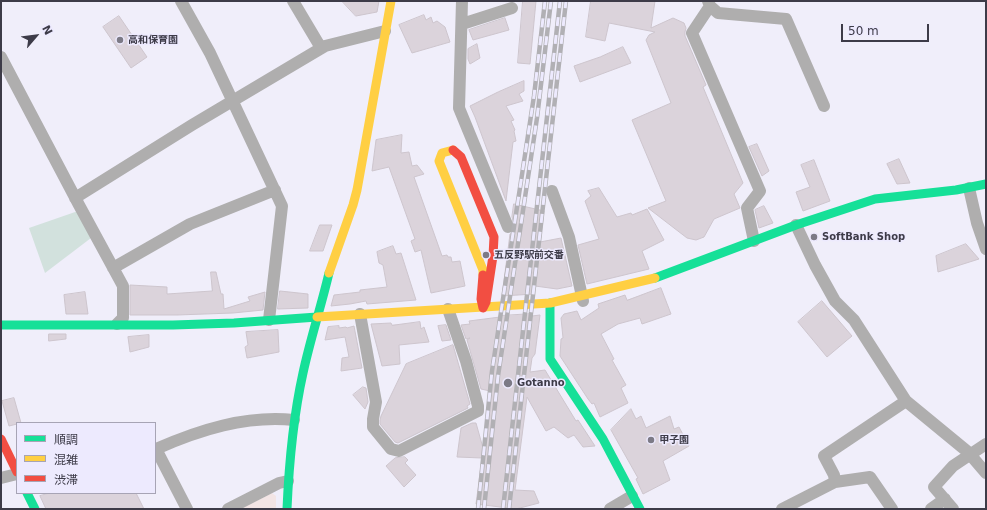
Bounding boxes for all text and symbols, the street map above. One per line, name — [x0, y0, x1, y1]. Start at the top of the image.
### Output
north arrow — [16, 16, 56, 56]
scale bar — [843, 16, 931, 42]
text: N — [39, 23, 55, 37]
text: 50 m — [848, 24, 879, 38]
place label: 高和保育園 — [128, 34, 178, 46]
marker: 高和保育園 — [115, 35, 125, 45]
place label: SoftBank Shop — [822, 231, 905, 243]
marker: SoftBank Shop — [809, 232, 819, 242]
place label: 五反野駅前交番 — [494, 249, 564, 261]
marker: 五反野駅前交番 — [481, 250, 491, 260]
marker: Gotanno — [502, 377, 514, 389]
place label: Gotanno — [517, 377, 565, 389]
legend — [16, 422, 156, 494]
text: 順調 — [54, 433, 78, 447]
place label: 甲子園 — [659, 434, 689, 446]
marker: 甲子園 — [646, 435, 656, 445]
text: 混雑 — [54, 453, 78, 467]
text: 渋滞 — [54, 473, 78, 487]

